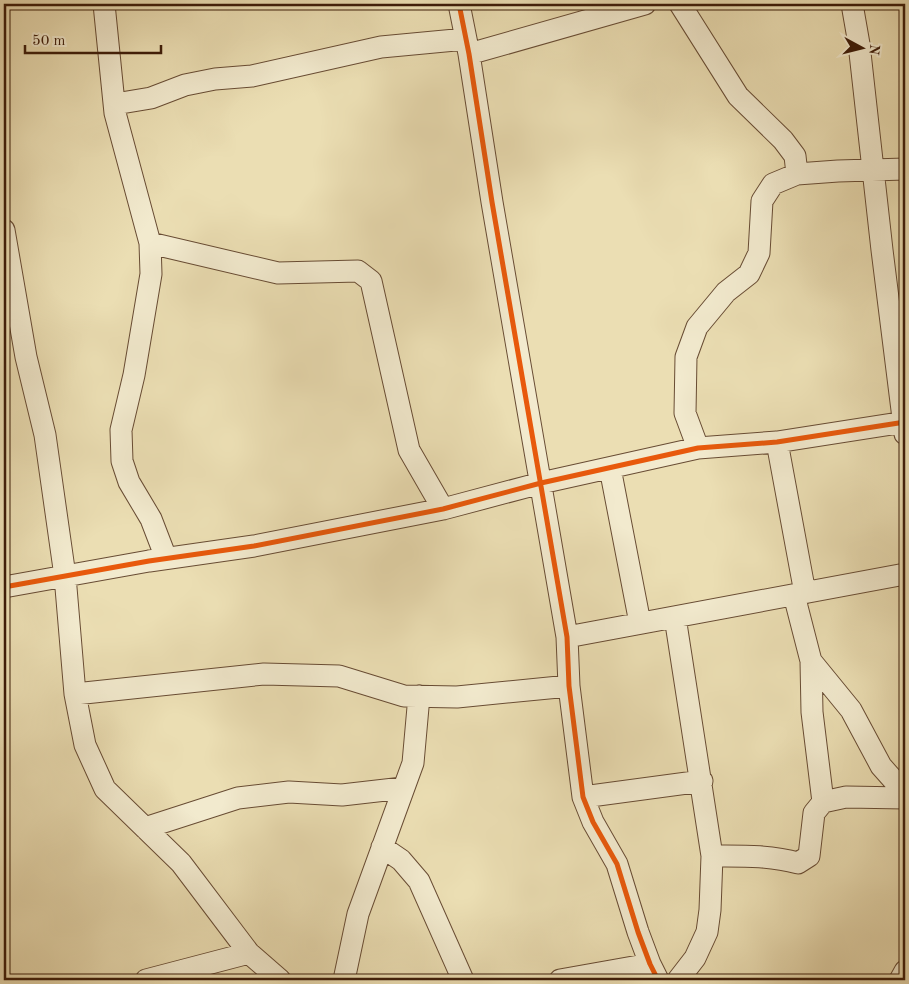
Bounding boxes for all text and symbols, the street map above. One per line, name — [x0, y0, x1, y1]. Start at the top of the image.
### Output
scale bar — [25, 22, 161, 54]
north arrow — [836, 22, 886, 72]
text: 50 m — [32, 34, 66, 49]
text: N — [866, 43, 882, 56]

